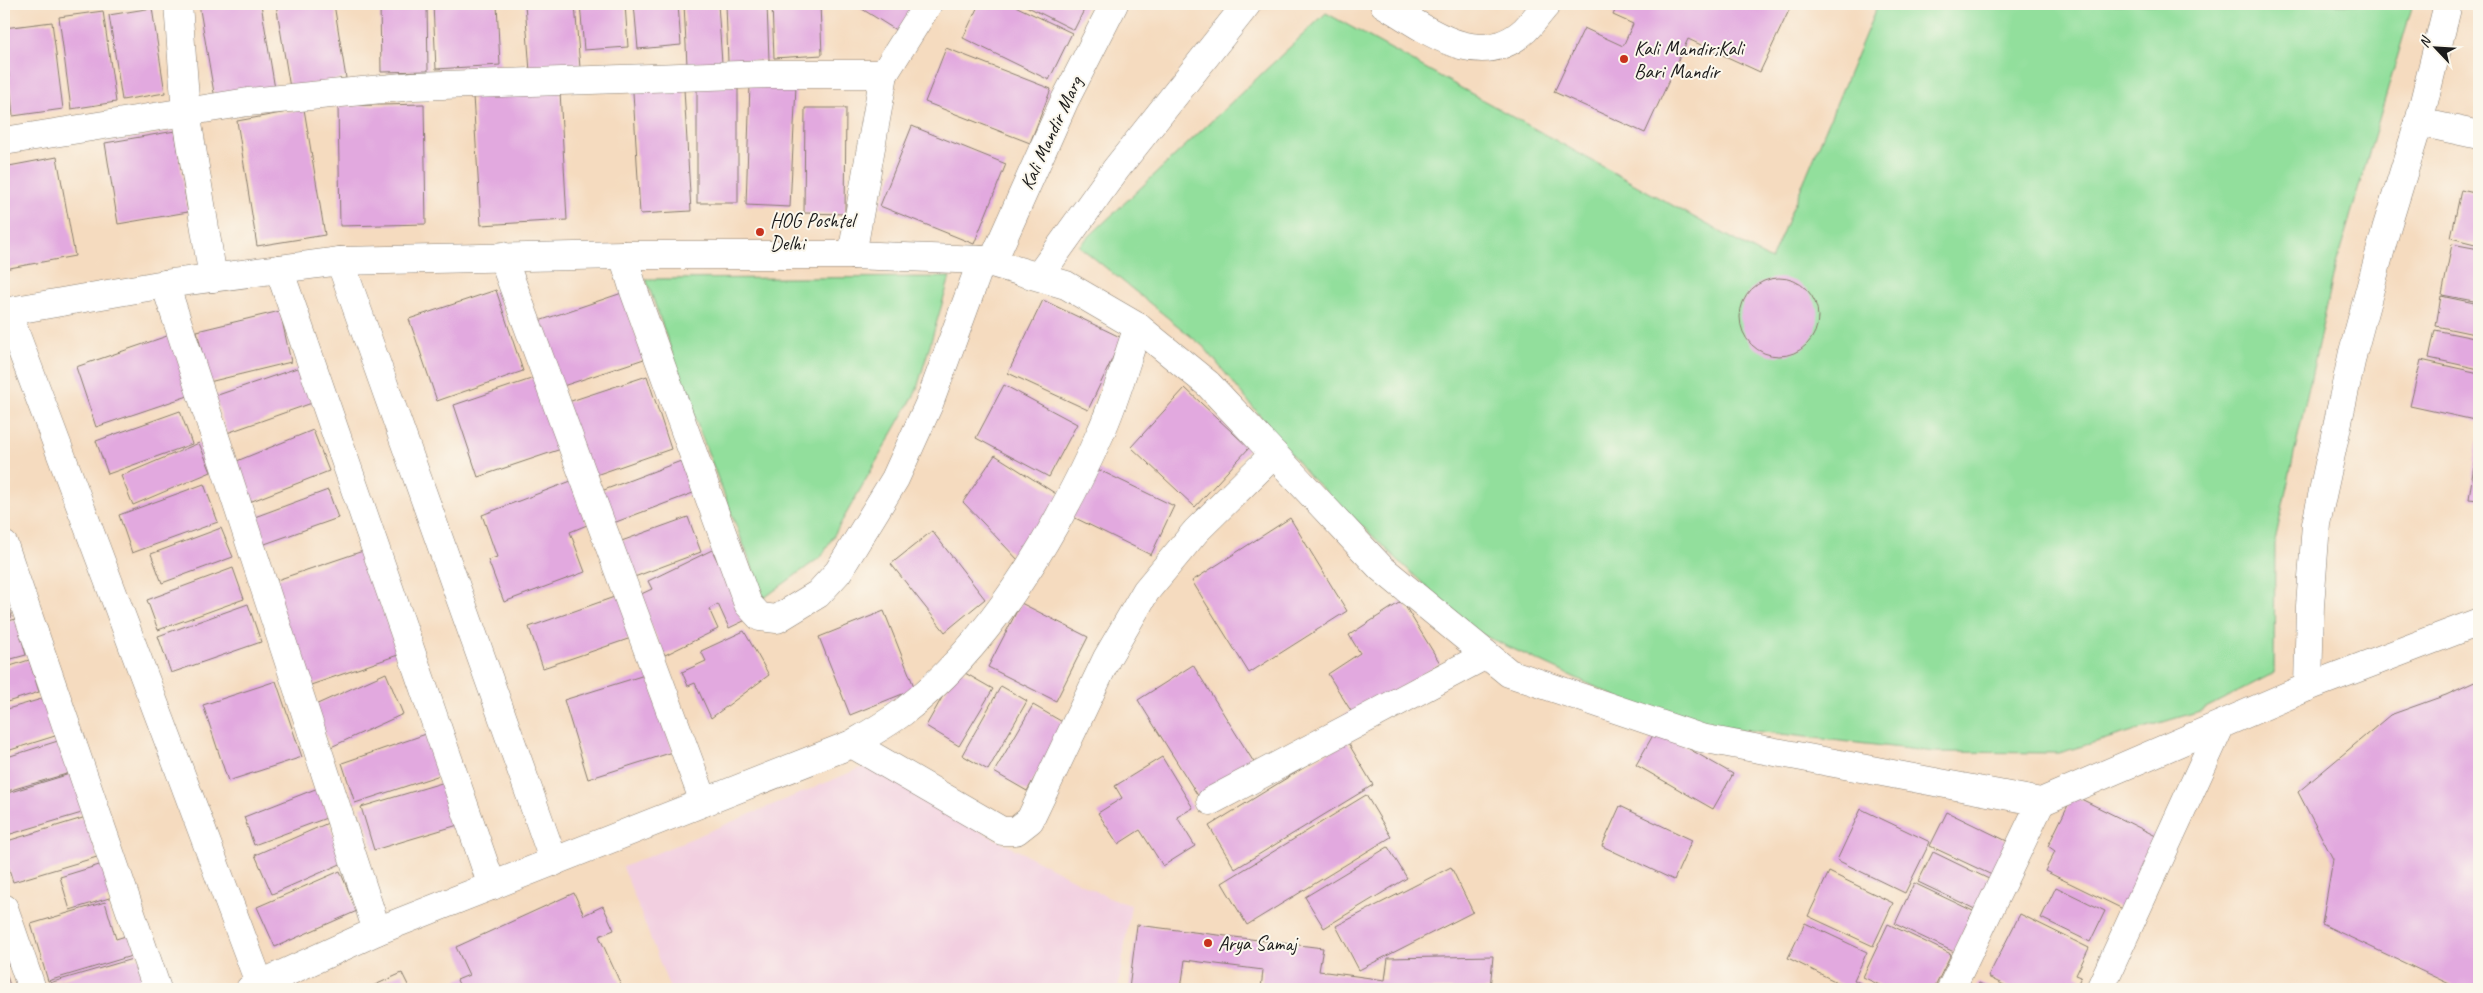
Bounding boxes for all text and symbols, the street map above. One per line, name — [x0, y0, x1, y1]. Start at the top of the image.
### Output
north arrow — [2410, 22, 2460, 72]
text: N — [2415, 33, 2435, 50]
place label: Kali Mandir;Kali Bari Mandir — [1634, 36, 1745, 84]
marker: Kali Mandir;Kali Bari Mandir — [1618, 53, 1630, 65]
street label: Kali Mandir Marg — [1014, 71, 1089, 193]
place label: HOG Poshtel Delhi — [770, 208, 858, 256]
marker: HOG Poshtel Delhi — [754, 226, 766, 238]
place label: Arya Samaj — [1218, 931, 1299, 956]
marker: Arya Samaj — [1202, 937, 1214, 949]

